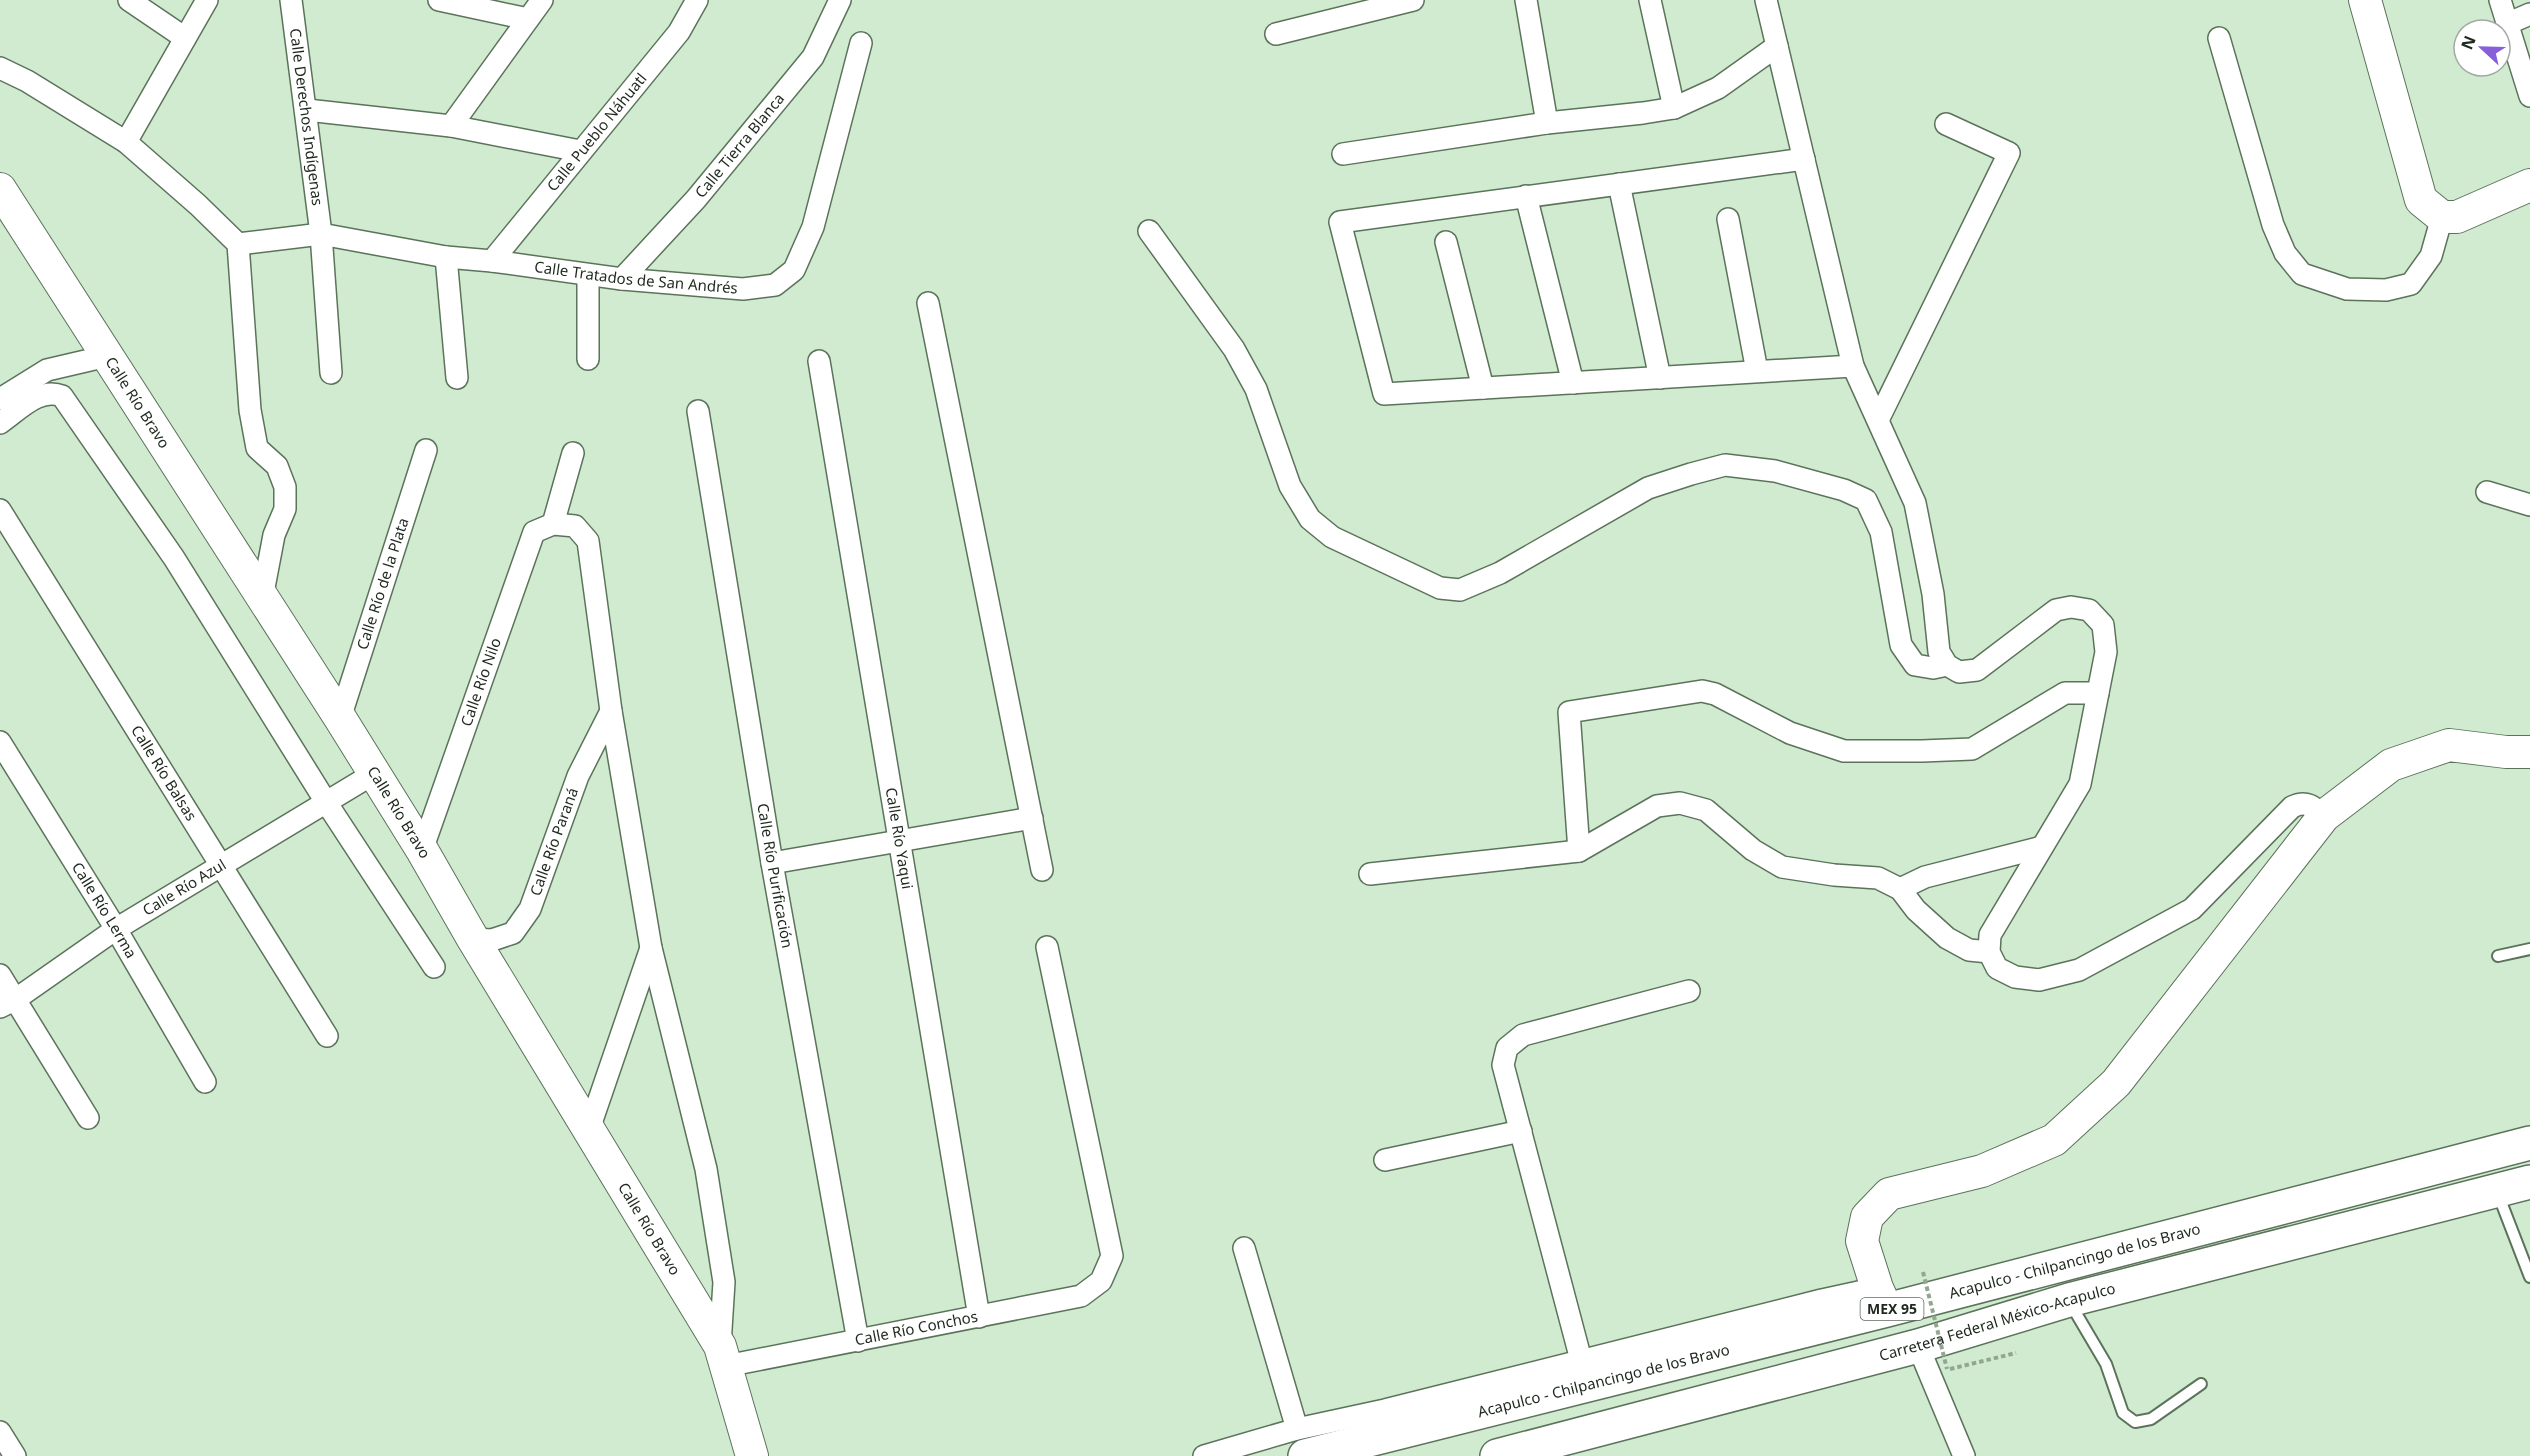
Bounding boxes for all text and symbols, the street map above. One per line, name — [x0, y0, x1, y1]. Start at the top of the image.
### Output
north arrow — [2452, 18, 2512, 78]
street label: Calle Derechos Indígenas — [286, 27, 328, 207]
text: N — [2455, 32, 2481, 53]
street label: Calle Pueblo Náhuatl — [542, 69, 650, 195]
street label: Calle Tierra Blanca — [690, 89, 788, 202]
street label: Calle Tratados de San Andrés — [533, 256, 739, 298]
street label: Calle Río Bravo — [101, 353, 175, 452]
street label: Calle Río de la Plata — [352, 515, 413, 652]
street label: Calle Río Nilo — [455, 635, 505, 729]
street label: Calle Río Balsas — [127, 721, 202, 824]
street label: Calle Río Bravo — [363, 762, 436, 862]
street label: Calle Río Paraná — [525, 785, 582, 898]
street label: Calle Río Yaqui — [882, 786, 918, 891]
street label: Calle Río Purificación — [753, 802, 798, 950]
street label: Calle Río Azul — [139, 854, 229, 920]
street label: Calle Río Lerma — [68, 858, 142, 962]
street label: Calle Río Bravo — [614, 1178, 686, 1279]
street label: Acapulco - Chilpancingo de los Bravo — [1947, 1218, 2202, 1303]
street label: Carretera Federal México-Acapulco — [1877, 1278, 2117, 1365]
road number: MEX 95 — [1860, 1298, 1924, 1320]
street label: Calle Río Conchos — [853, 1306, 979, 1349]
street label: Acapulco - Chilpancingo de los Bravo — [1475, 1339, 1732, 1421]

